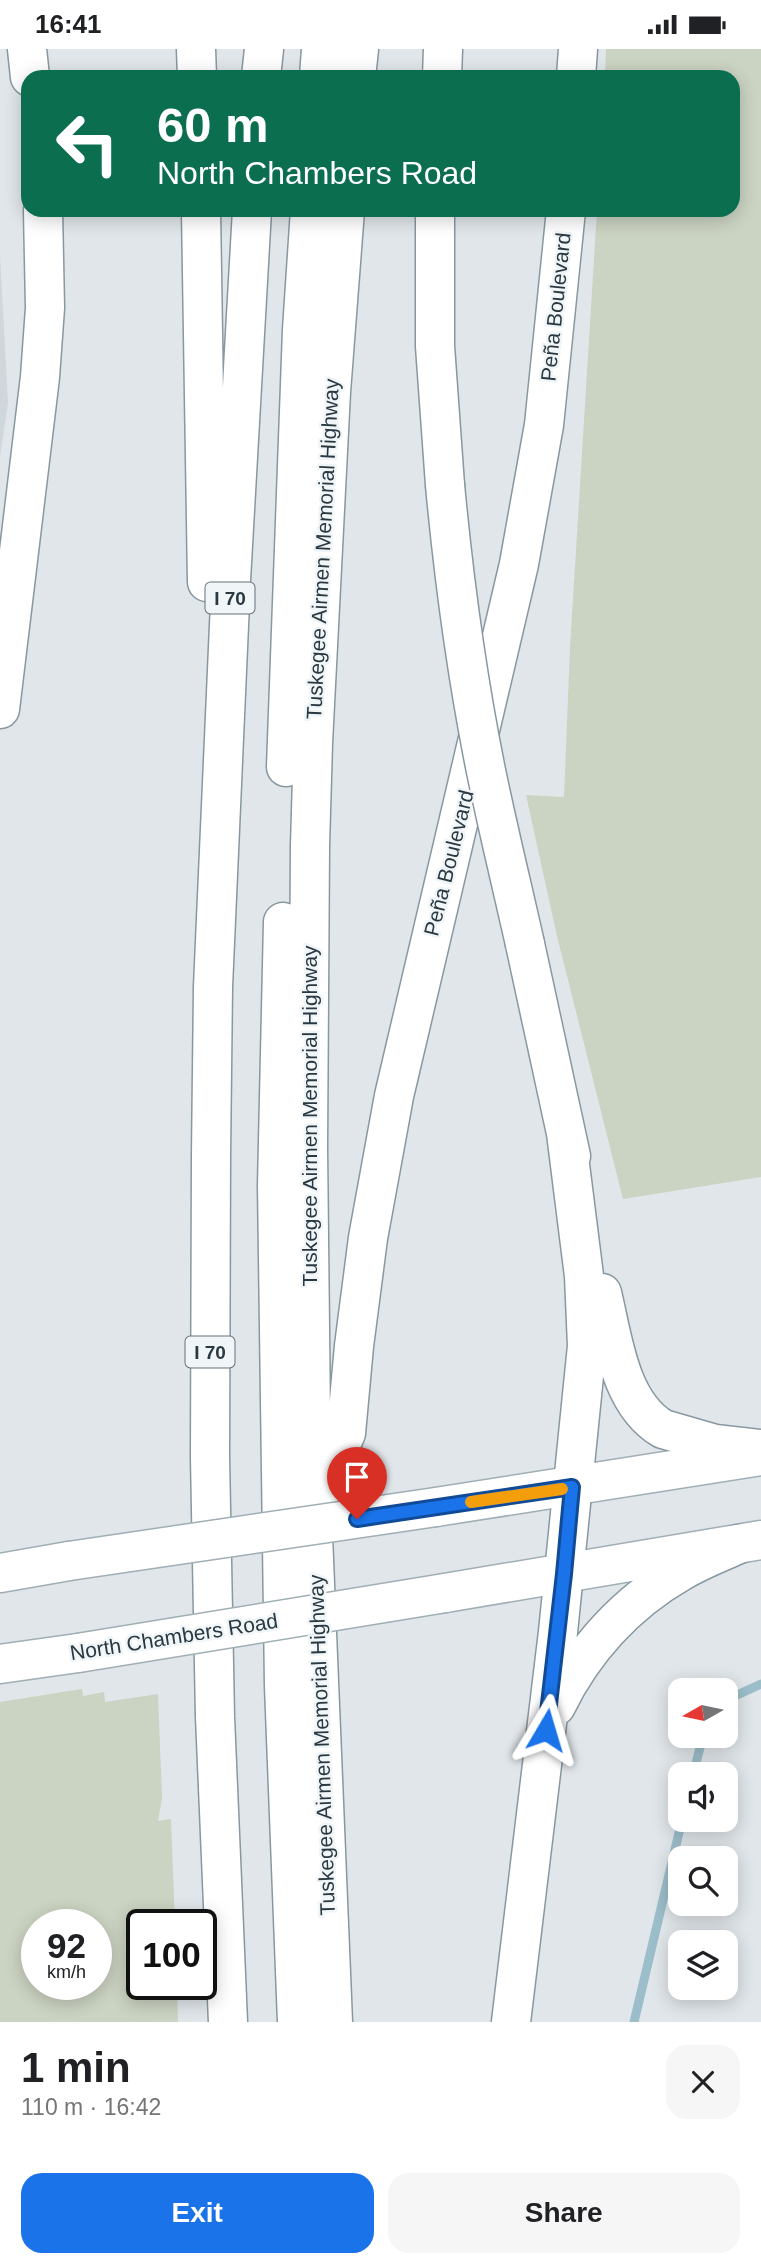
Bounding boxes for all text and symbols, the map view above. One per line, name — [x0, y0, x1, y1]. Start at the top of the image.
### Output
text: 16:41 — [35, 9, 102, 39]
icon: left — [42, 98, 133, 189]
text: 60 m — [157, 98, 269, 152]
text: North Chambers Road — [157, 155, 477, 191]
street label: Peña Boulevard — [536, 231, 575, 382]
street label: Tuskegee Airmen Memorial Highway — [302, 378, 343, 720]
road number: I 70 — [205, 583, 254, 613]
street label: Peña Boulevard — [419, 788, 478, 938]
street label: Tuskegee Airmen Memorial Highway — [298, 945, 321, 1287]
road number: I 70 — [186, 1337, 234, 1367]
pin — [327, 1447, 387, 1519]
icon: arrive — [338, 1458, 376, 1496]
street label: Tuskegee Airmen Memorial Highway — [304, 1574, 339, 1916]
street label: North Chambers Road — [68, 1609, 279, 1664]
north arrow — [668, 1678, 738, 1748]
map controls — [668, 1678, 738, 2000]
position arrow — [509, 1693, 583, 1767]
button: sound — [668, 1762, 738, 1832]
button: search — [668, 1846, 738, 1916]
speed limit sign: 100 — [126, 1909, 217, 2000]
text: 92 — [47, 1926, 86, 1965]
button: layers — [668, 1930, 738, 2000]
text: km/h — [47, 1962, 86, 1982]
text: 1 min — [21, 2044, 131, 2091]
button: close — [666, 2045, 740, 2119]
text: 110 m · 16:42 — [21, 2094, 161, 2120]
button: Exit — [21, 2173, 374, 2253]
button: Share — [388, 2173, 740, 2253]

